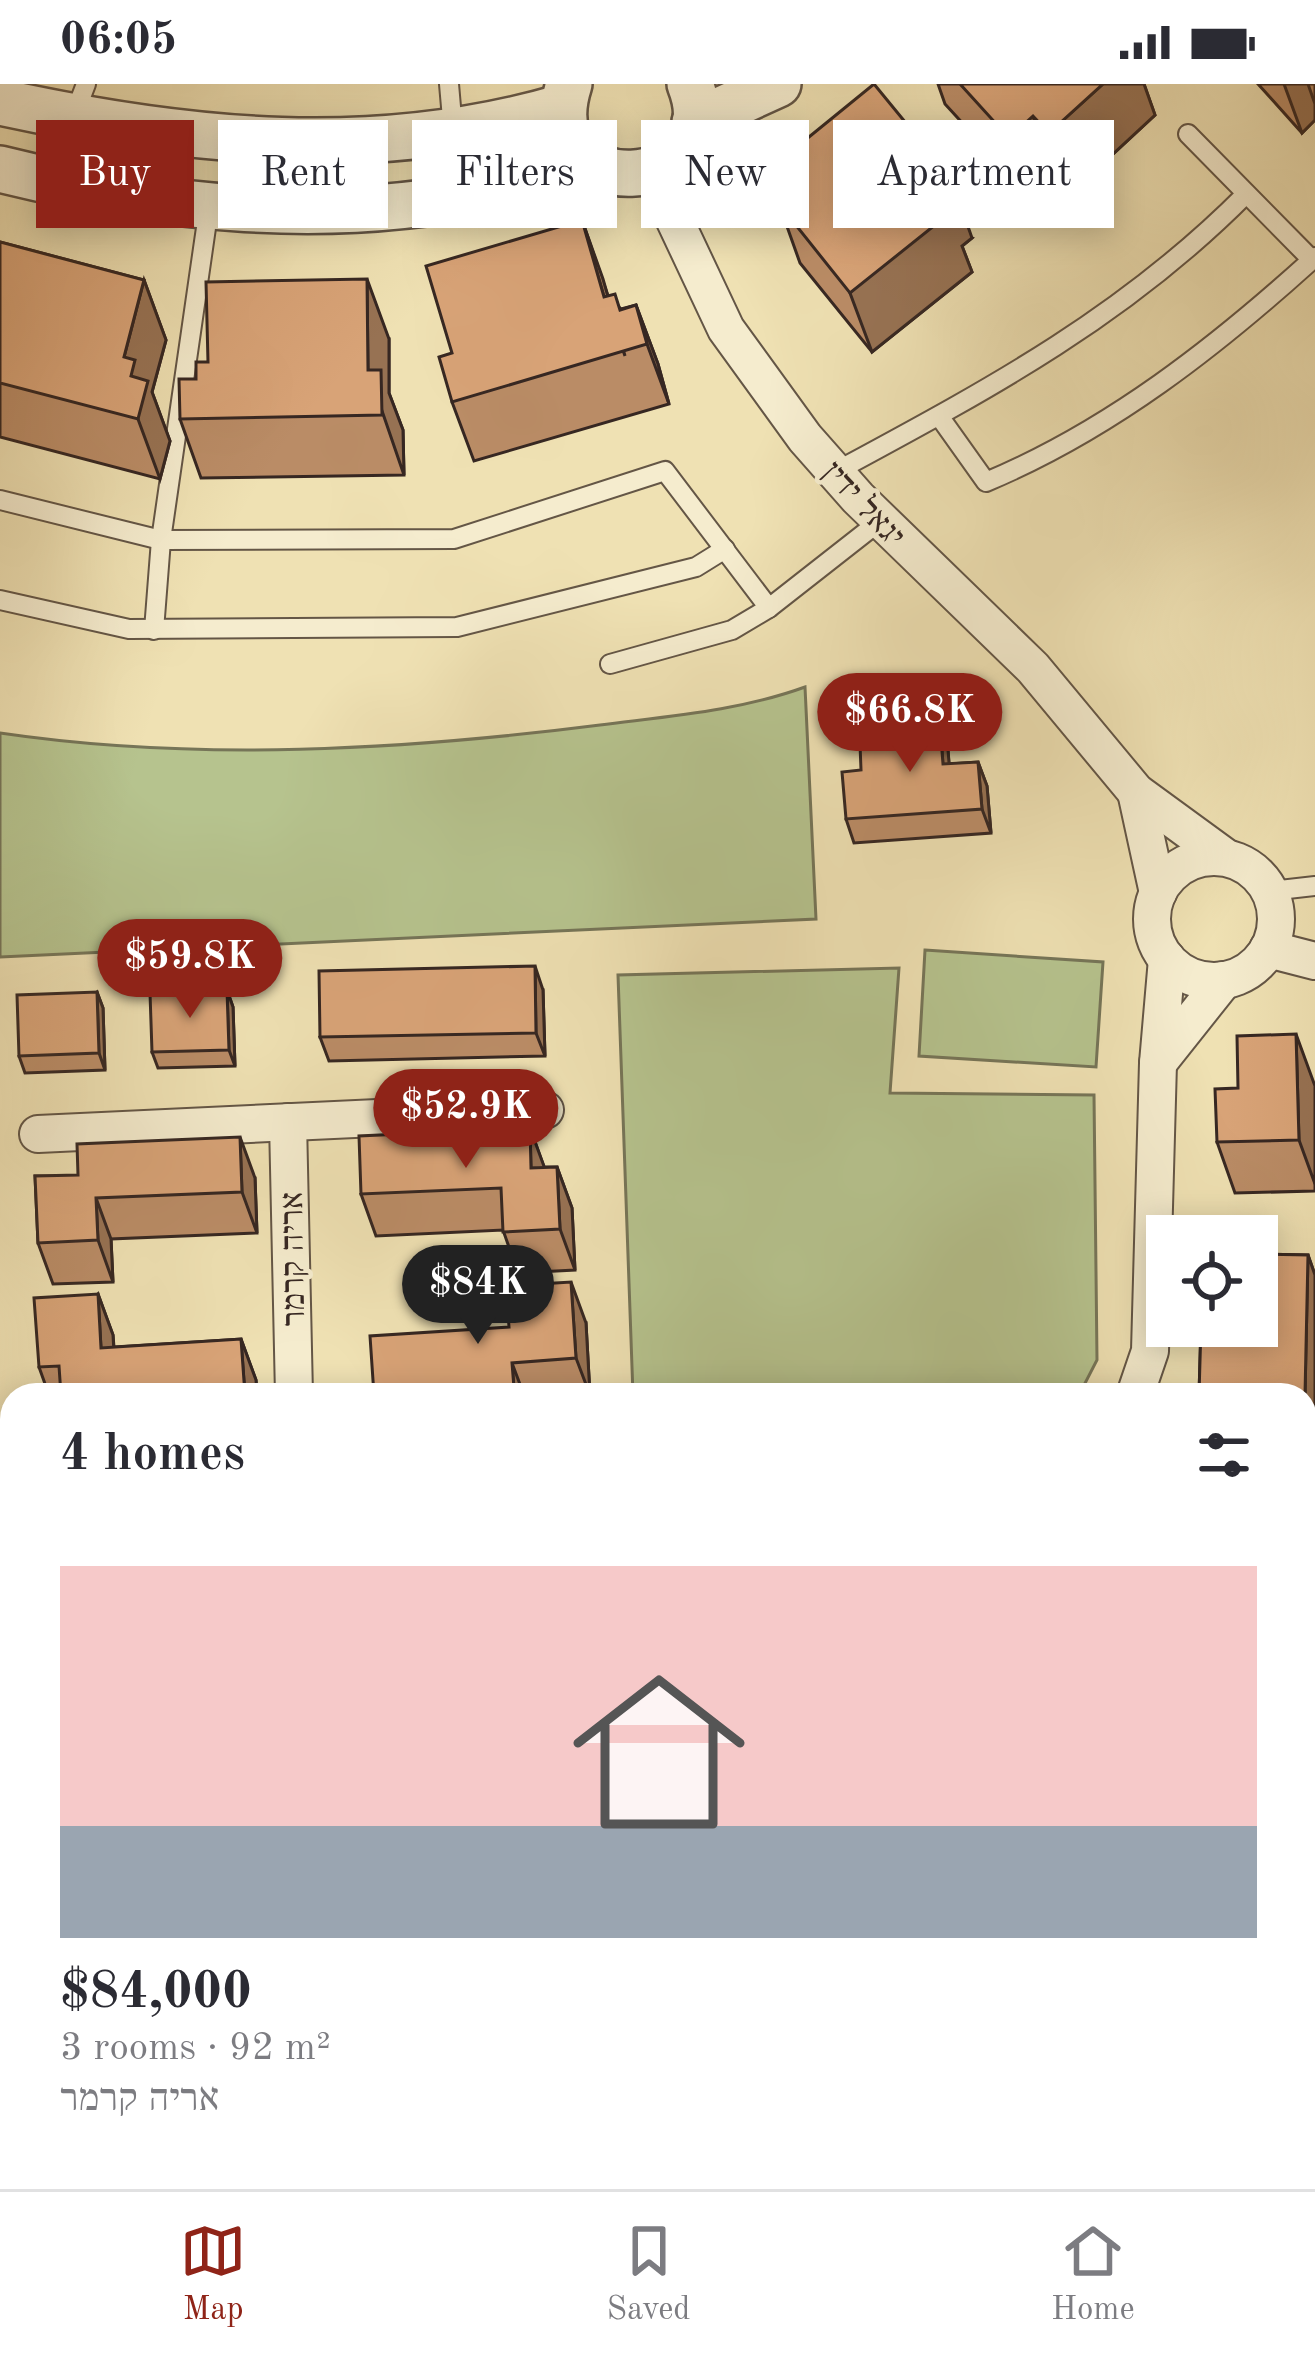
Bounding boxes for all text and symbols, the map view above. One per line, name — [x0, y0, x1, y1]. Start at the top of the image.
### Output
text: 06:05 — [60, 19, 177, 64]
chip: Buy — [36, 120, 194, 228]
chip: Rent — [218, 120, 388, 228]
chip: Filters — [412, 120, 617, 228]
chip: New — [641, 120, 809, 228]
chip: Apartment — [833, 120, 1114, 228]
street label: יגאל ידין — [815, 455, 911, 554]
pin: $66.8K — [812, 673, 1008, 775]
text: $66.8K — [844, 692, 976, 731]
pin: $59.8K — [92, 919, 288, 1021]
text: $59.8K — [124, 938, 256, 977]
pin: $52.9K — [368, 1069, 564, 1171]
text: $52.9K — [400, 1088, 532, 1127]
street label: אריה קרמר — [277, 1191, 312, 1327]
map controls — [1146, 1215, 1278, 1347]
button: locate — [1146, 1215, 1278, 1347]
pin: $84K — [407, 1245, 549, 1347]
text: $84K — [429, 1264, 527, 1303]
icon: filters — [1191, 1422, 1257, 1488]
text: 4 homes — [60, 1430, 245, 1481]
icon: home — [551, 1644, 767, 1860]
text: $84,000 — [60, 1968, 252, 2019]
text: 3 rooms · 92 m² — [60, 2029, 331, 2068]
text: אריה קרמר — [60, 2080, 219, 2119]
tab: Map — [180, 2218, 246, 2331]
tab: Saved — [607, 2218, 691, 2331]
tab: Home — [1051, 2218, 1135, 2331]

